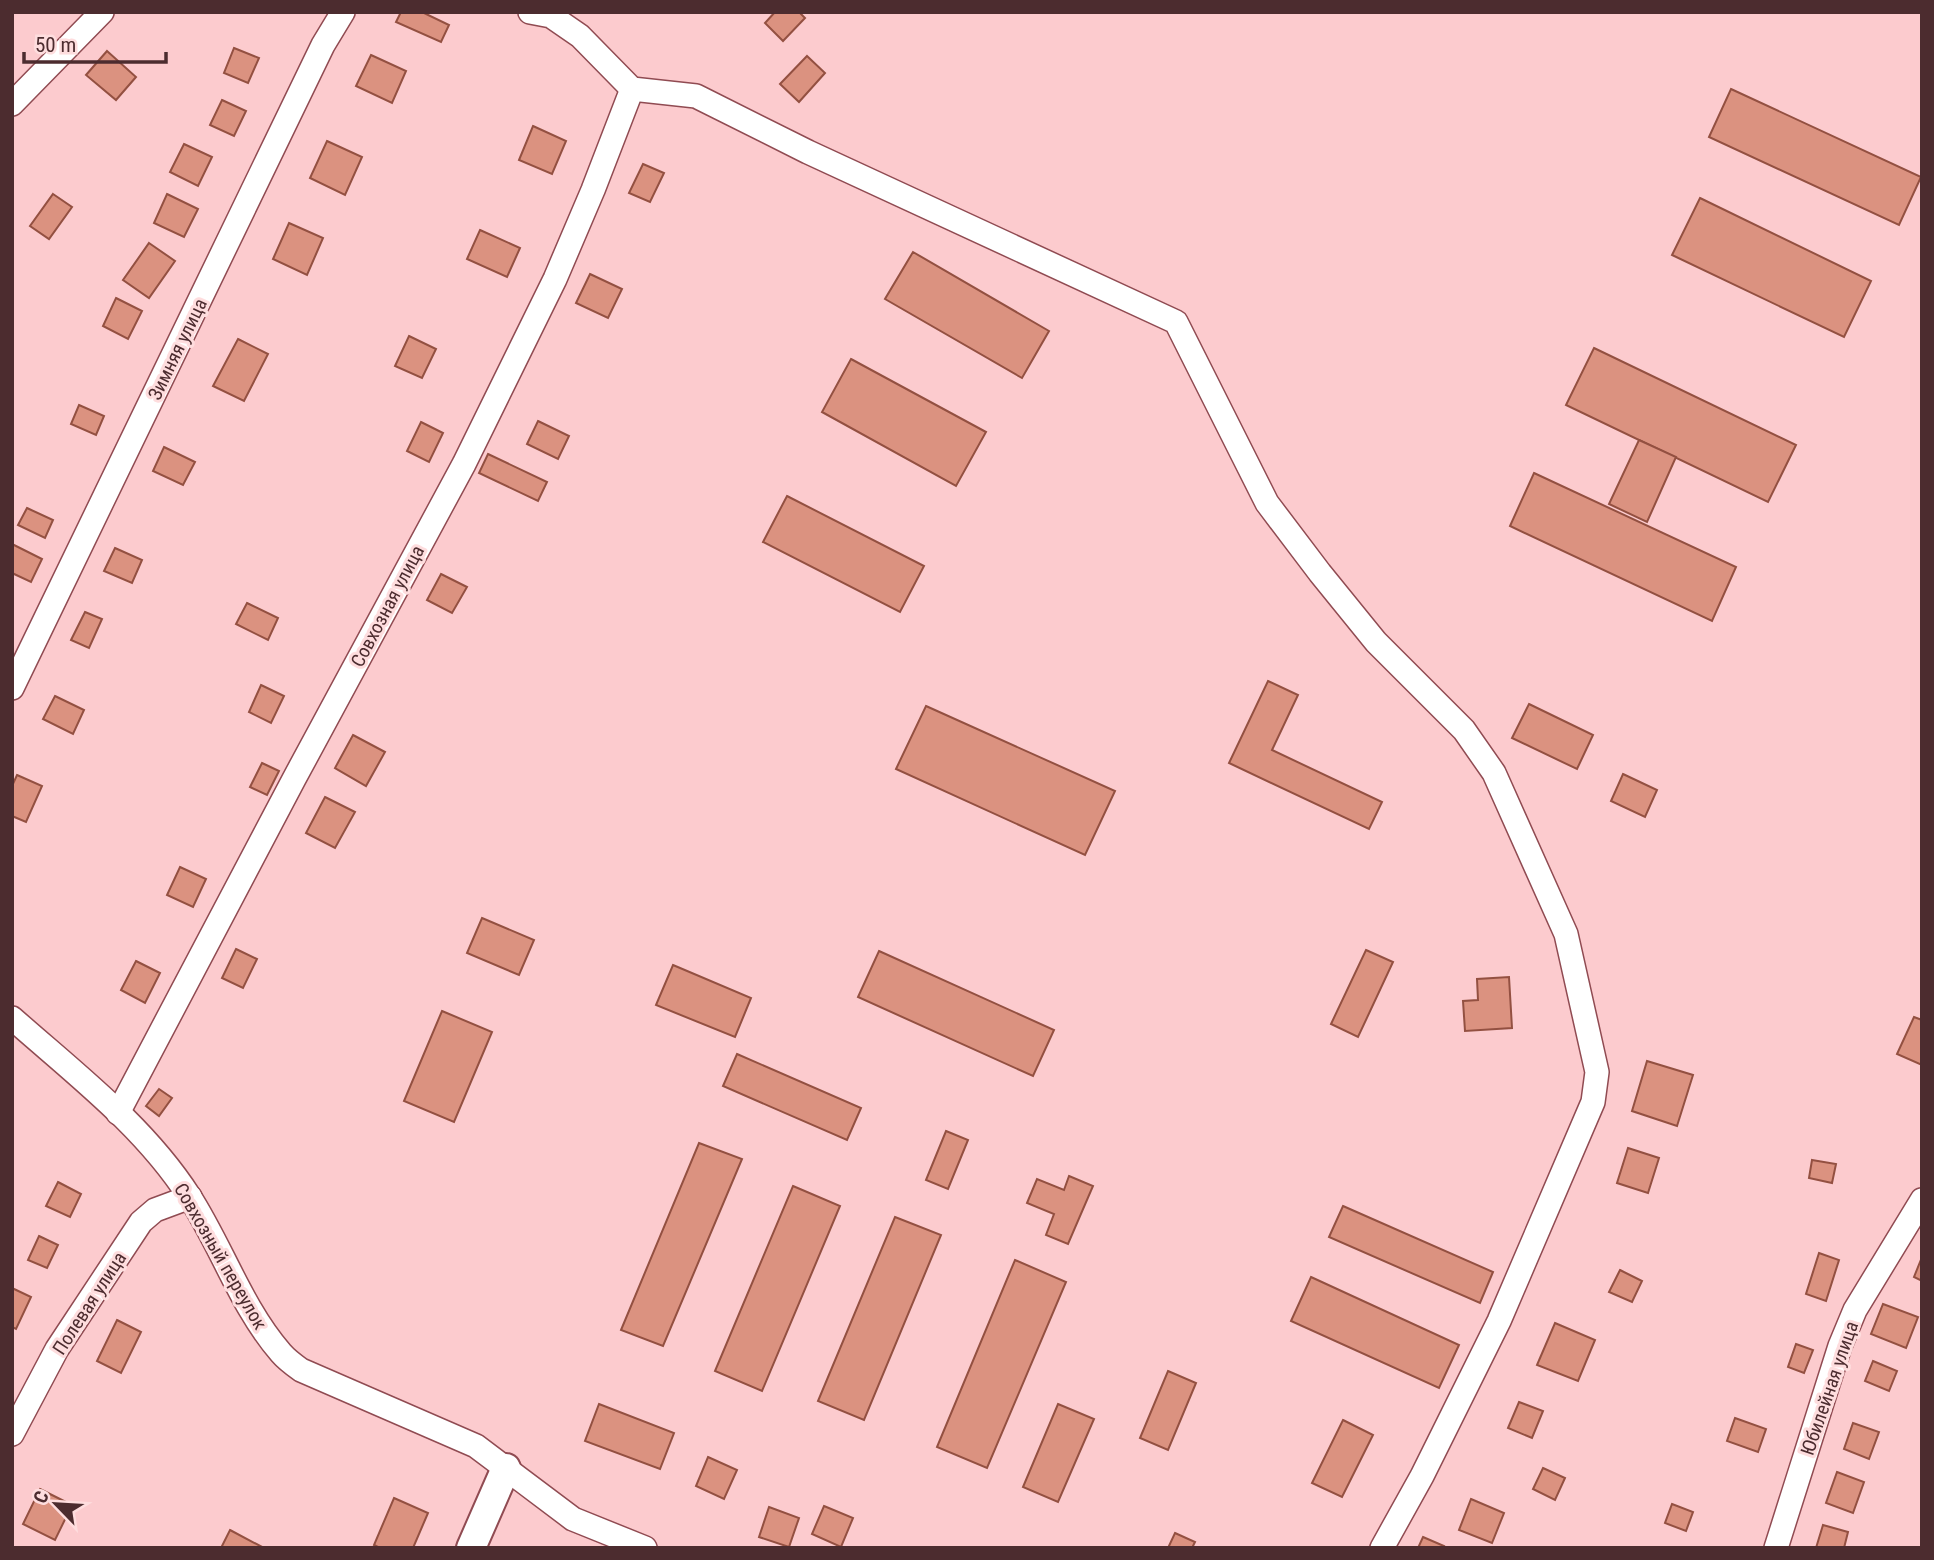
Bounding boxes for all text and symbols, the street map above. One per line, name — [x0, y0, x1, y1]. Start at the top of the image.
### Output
scale bar — [24, 21, 166, 65]
text: 50 m — [35, 33, 76, 57]
street label: Зимняя улица — [143, 295, 212, 404]
street label: Совхозная улица — [346, 542, 429, 671]
street label: Совхозный переулок — [169, 1179, 272, 1334]
street label: Полевая улица — [48, 1248, 131, 1359]
street label: Юбилейная улица — [1796, 1318, 1863, 1458]
north arrow — [21, 1469, 91, 1539]
text: С — [28, 1487, 54, 1507]

